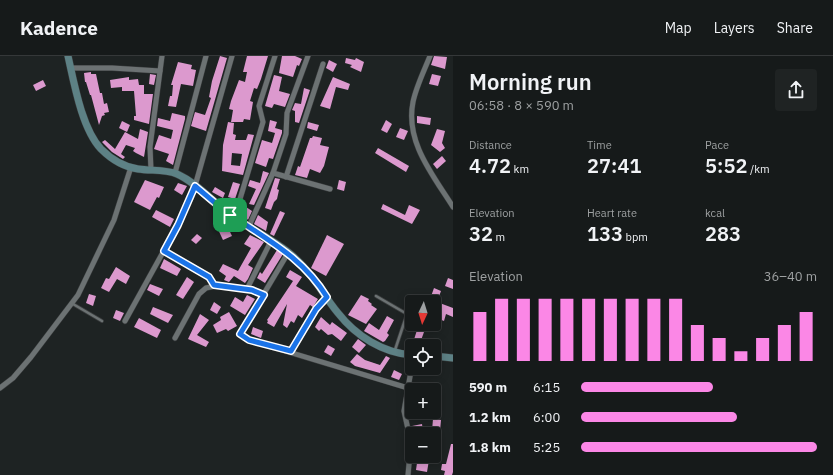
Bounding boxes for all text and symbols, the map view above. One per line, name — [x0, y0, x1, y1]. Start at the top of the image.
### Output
text: Kadence — [20, 16, 98, 40]
text: Map — [665, 19, 692, 37]
text: Layers — [714, 19, 755, 37]
text: Share — [777, 19, 813, 37]
text: Morning run — [469, 67, 592, 96]
button: share — [775, 69, 817, 111]
text: 06:58 · 8 × 590 m — [469, 97, 574, 114]
text: Distance — [469, 138, 512, 152]
text: Time — [587, 138, 612, 152]
text: Pace — [705, 138, 729, 152]
text: 4.72 — [469, 152, 511, 179]
text: 27:41 — [587, 152, 641, 179]
text: 5:52 — [705, 152, 747, 179]
text: km — [511, 162, 529, 176]
text: /km — [747, 162, 770, 176]
pin — [213, 198, 247, 232]
icon: arrive — [219, 204, 241, 226]
text: Elevation — [469, 206, 515, 220]
text: Heart rate — [587, 206, 637, 220]
text: kcal — [705, 206, 725, 220]
text: 32 — [469, 220, 493, 247]
text: 133 — [587, 220, 623, 247]
text: 283 — [705, 220, 741, 247]
text: m — [493, 230, 505, 244]
text: bpm — [623, 230, 648, 244]
text: Elevation — [469, 268, 523, 285]
text: 36–40 m — [764, 268, 817, 285]
north arrow — [405, 295, 441, 331]
map controls — [405, 295, 441, 463]
button: locate — [405, 339, 441, 375]
text: 590 m — [469, 379, 507, 396]
text: 6:15 — [533, 379, 560, 396]
button: + — [405, 383, 441, 419]
text: 1.2 km — [469, 409, 511, 426]
text: 6:00 — [533, 409, 560, 426]
button: − — [405, 427, 441, 463]
text: 1.8 km — [469, 439, 511, 456]
text: 5:25 — [533, 439, 560, 456]

